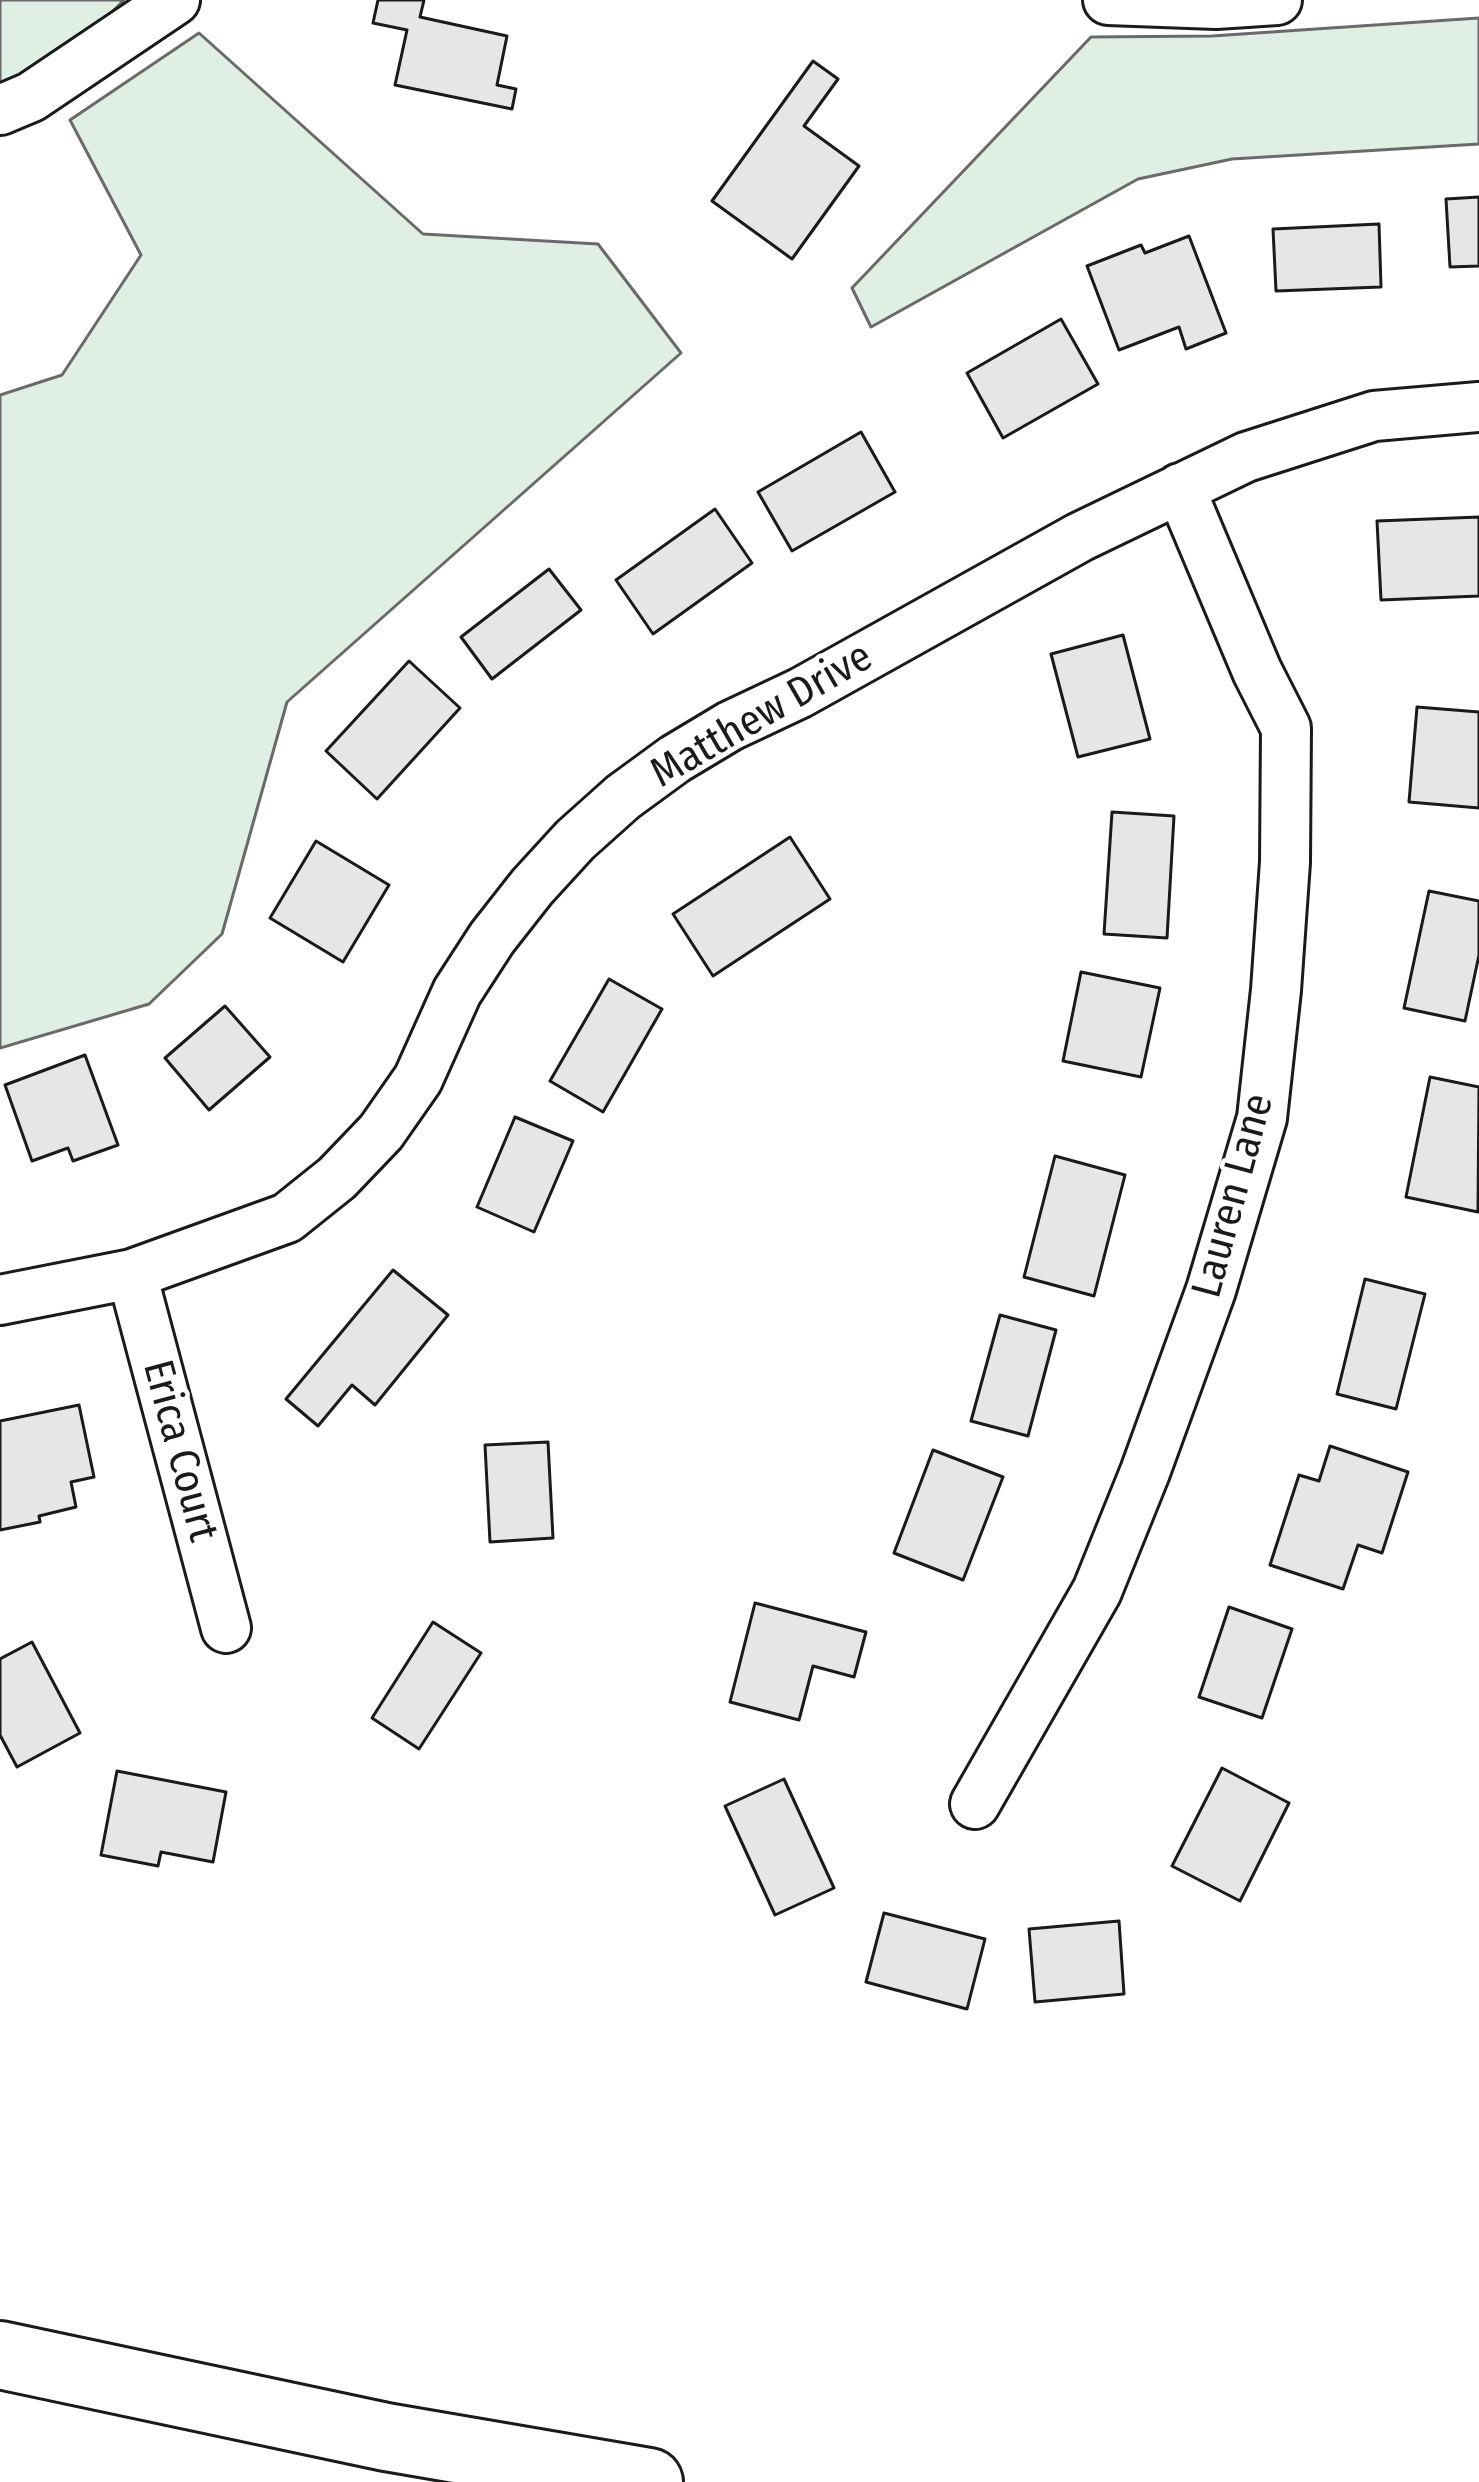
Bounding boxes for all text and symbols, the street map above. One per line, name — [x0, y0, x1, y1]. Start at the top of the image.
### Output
street label: Matthew Drive — [642, 632, 882, 800]
street label: Lauren Lane — [1183, 1089, 1285, 1303]
street label: Erica Court — [131, 1355, 227, 1547]

